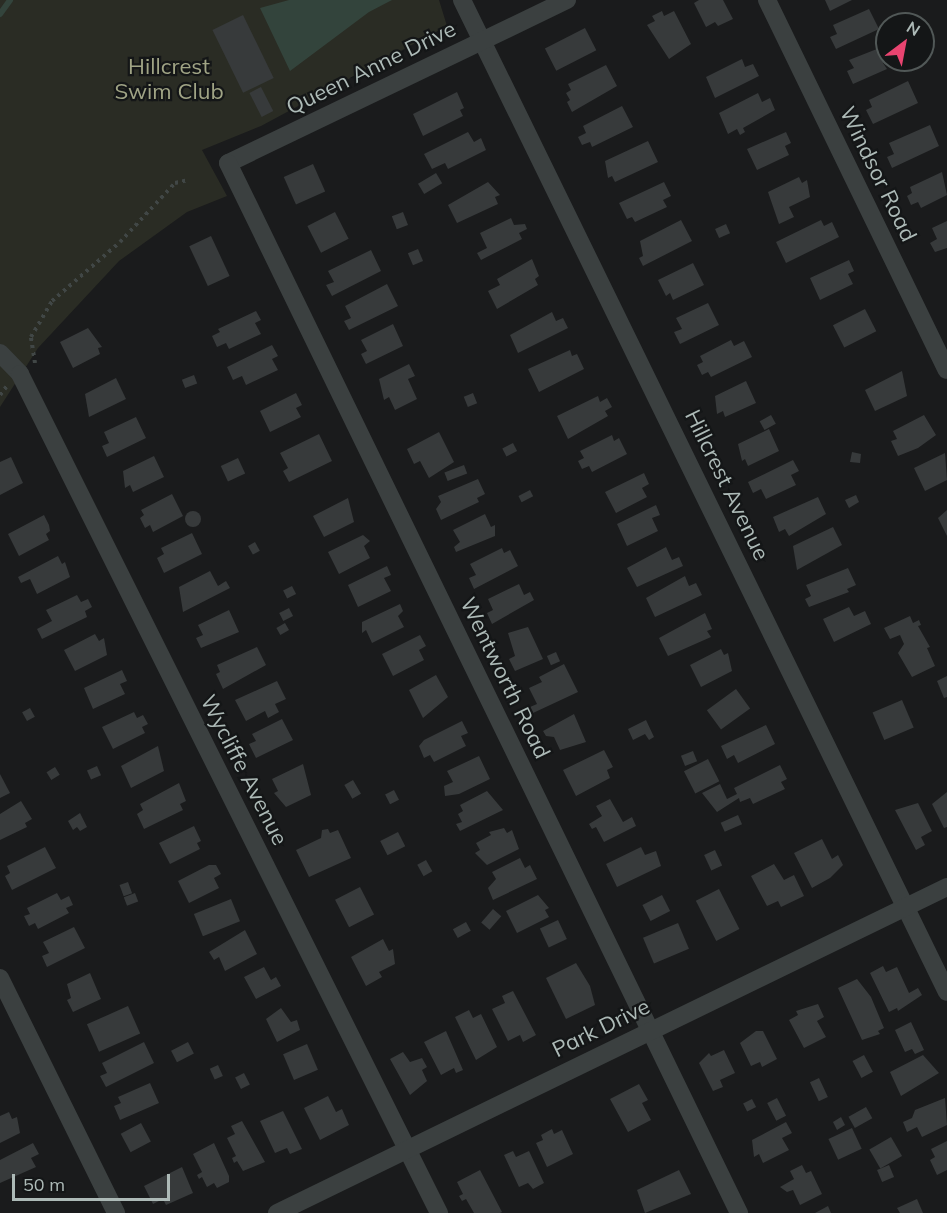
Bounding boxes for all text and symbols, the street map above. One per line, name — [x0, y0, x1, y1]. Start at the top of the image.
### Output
north arrow — [875, 12, 935, 72]
street label: Queen Anne Drive — [282, 16, 460, 120]
text: N — [903, 17, 924, 40]
park label: Hillcrest Swim Club — [114, 53, 224, 104]
street label: Windsor Road — [834, 102, 922, 246]
street label: Hillcrest Avenue — [679, 405, 775, 565]
street label: Wentworth Road — [455, 593, 555, 763]
street label: Wycliffe Avenue — [195, 690, 293, 850]
street label: Park Drive — [548, 993, 654, 1063]
scale bar — [15, 1162, 172, 1200]
text: 50 m — [23, 1173, 65, 1196]

